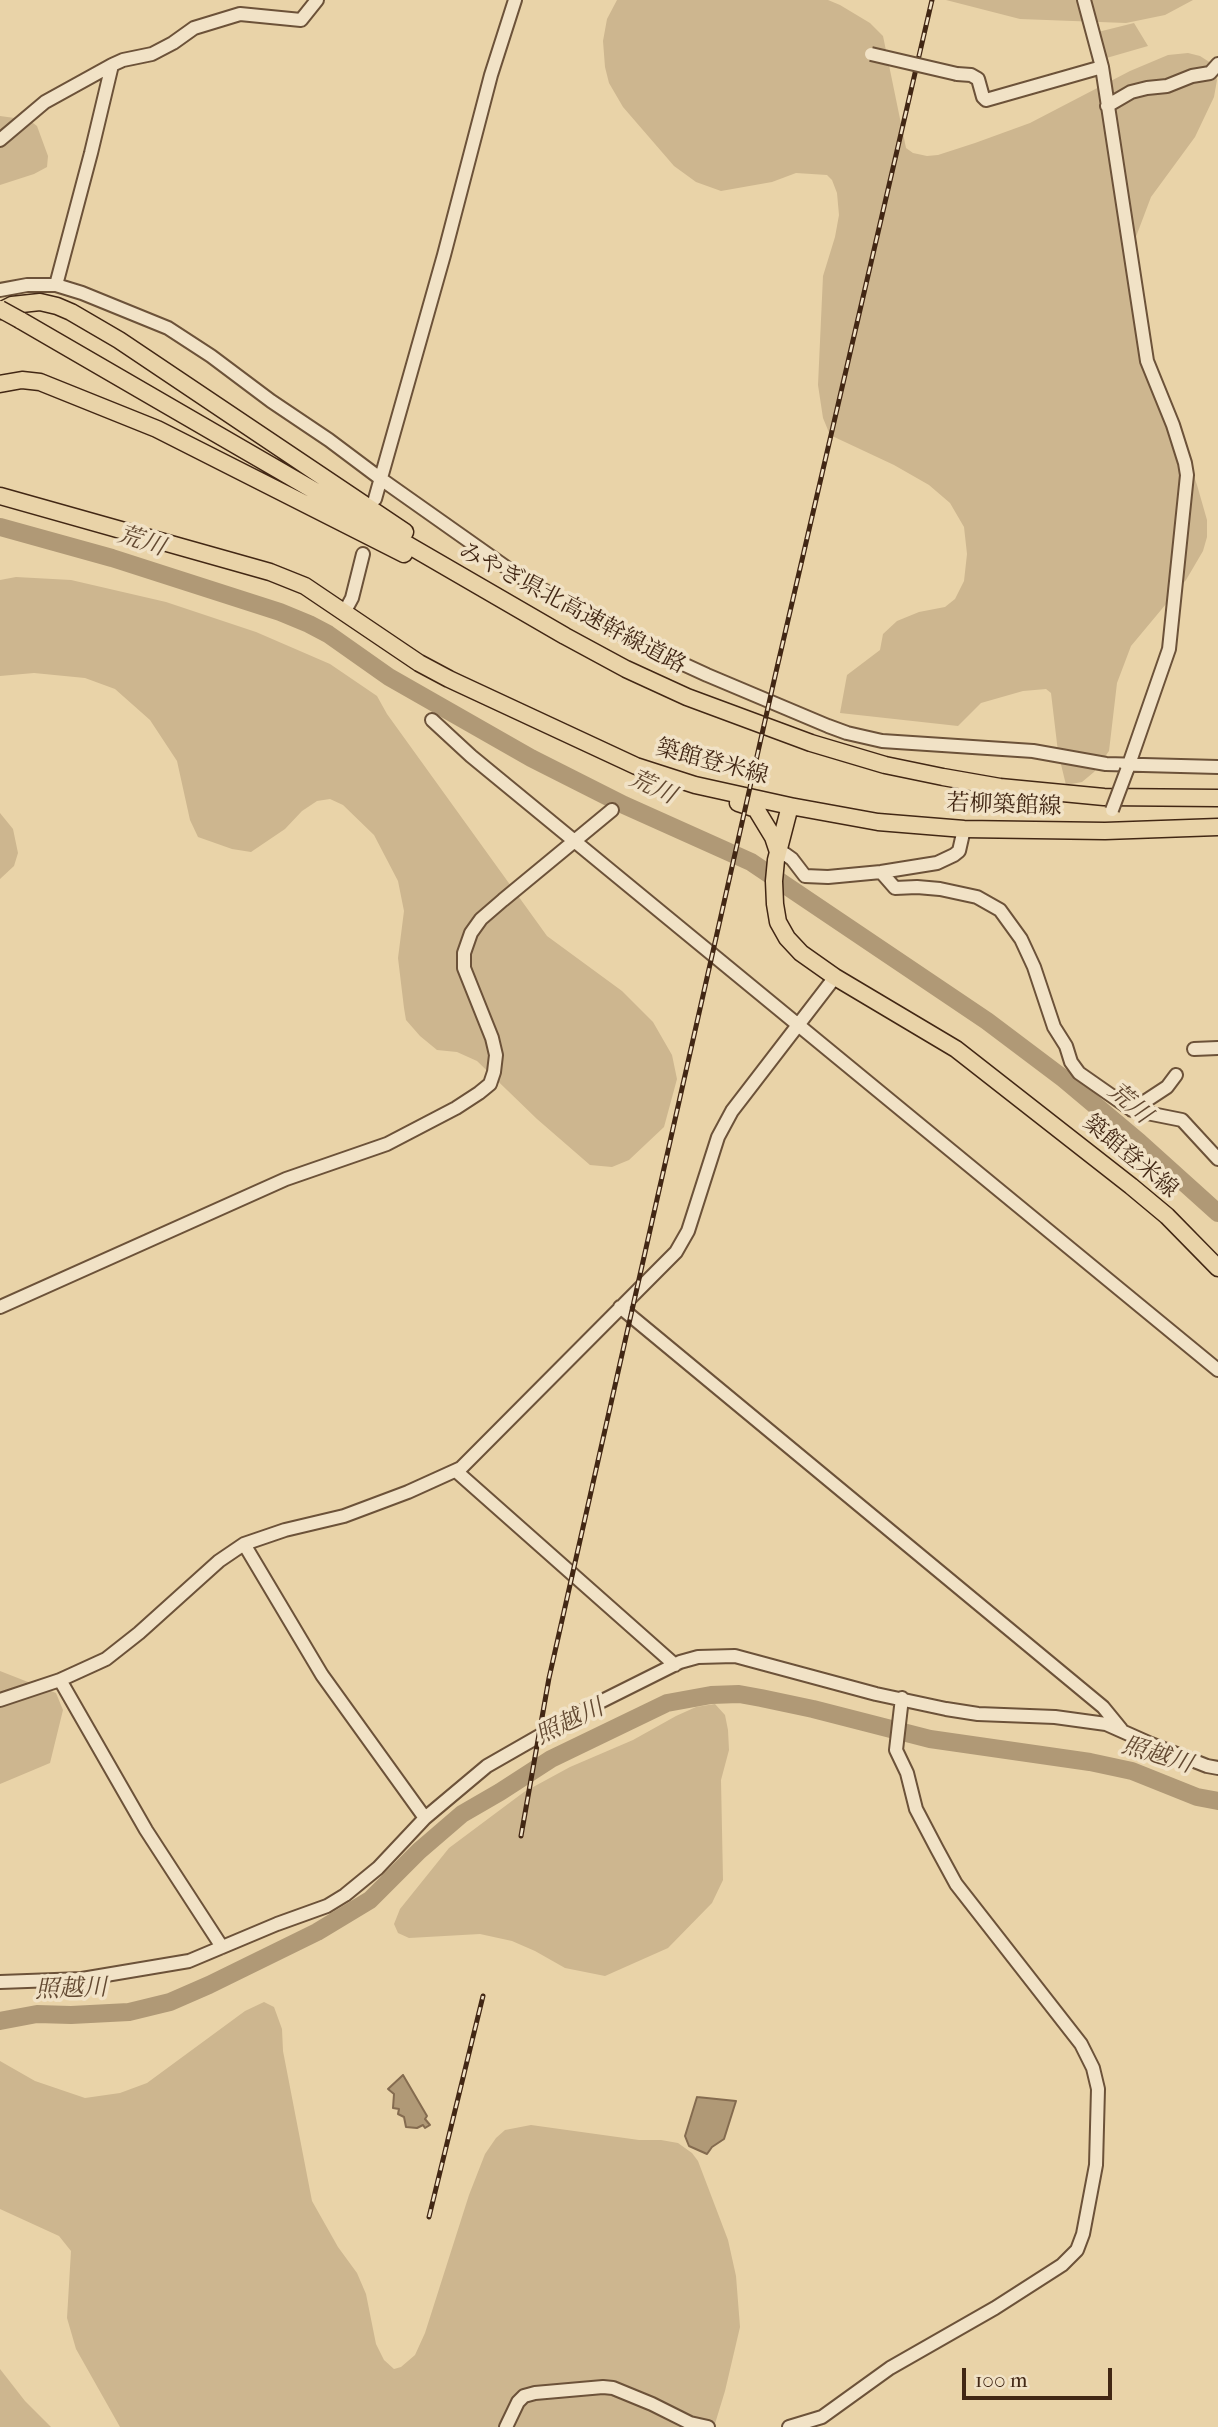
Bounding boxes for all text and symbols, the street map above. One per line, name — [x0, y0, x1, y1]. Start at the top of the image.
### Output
water label: 荒川 — [114, 521, 168, 563]
street label: みやぎ県北高速幹線道路 — [454, 537, 690, 681]
street label: 築館登米線 — [653, 735, 771, 791]
water label: 荒川 — [624, 765, 680, 811]
street label: 若柳築館線 — [946, 790, 1062, 822]
water label: 荒川 — [1101, 1077, 1157, 1131]
street label: 築館登米線 — [1077, 1109, 1183, 1205]
water label: 照越川 — [531, 1694, 609, 1752]
water label: 照越川 — [1118, 1732, 1196, 1780]
water label: 照越川 — [35, 1974, 107, 2006]
scale bar — [966, 2354, 1116, 2398]
text: 100 m — [975, 2368, 1028, 2392]

